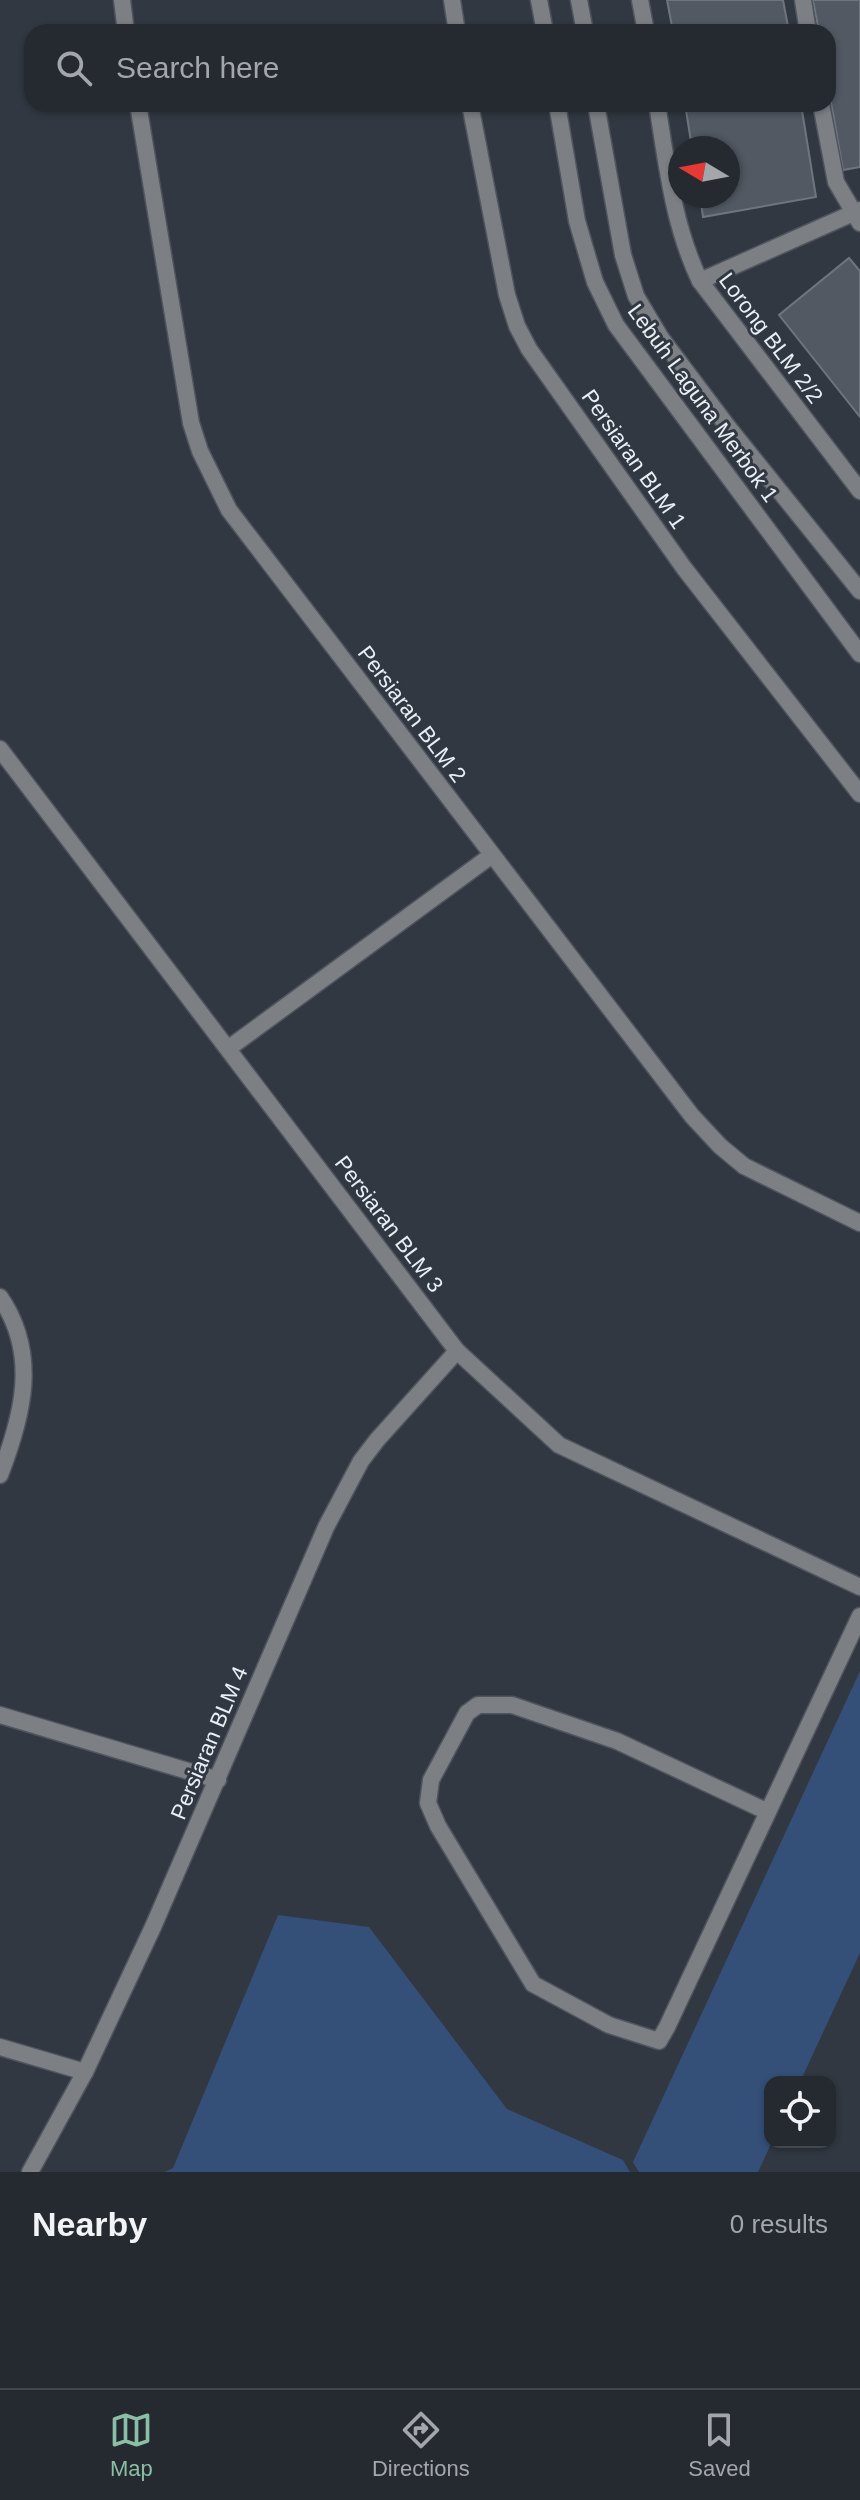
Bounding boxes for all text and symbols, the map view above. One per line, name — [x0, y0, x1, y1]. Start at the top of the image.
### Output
search box — [24, 24, 836, 112]
icon: search — [52, 46, 96, 90]
text: Search here — [116, 51, 279, 84]
north arrow — [668, 136, 740, 208]
street label: Lorong BLM 2/2 — [714, 268, 828, 408]
street label: Lebuh Laguna Merbok 1 — [623, 299, 783, 507]
street label: Persiaran BLM 1 — [577, 385, 691, 533]
street label: Persiaran BLM 2 — [353, 641, 471, 787]
street label: Persiaran BLM 3 — [330, 1151, 448, 1297]
street label: Persiaran BLM 4 — [165, 1663, 253, 1823]
map controls — [764, 2076, 836, 2148]
button: locate — [764, 2076, 836, 2148]
text: Nearby — [32, 2205, 147, 2243]
text: 0 results — [730, 2209, 828, 2239]
tab: Map — [109, 2408, 153, 2482]
tab: Directions — [372, 2408, 470, 2482]
tab: Saved — [688, 2408, 751, 2482]

